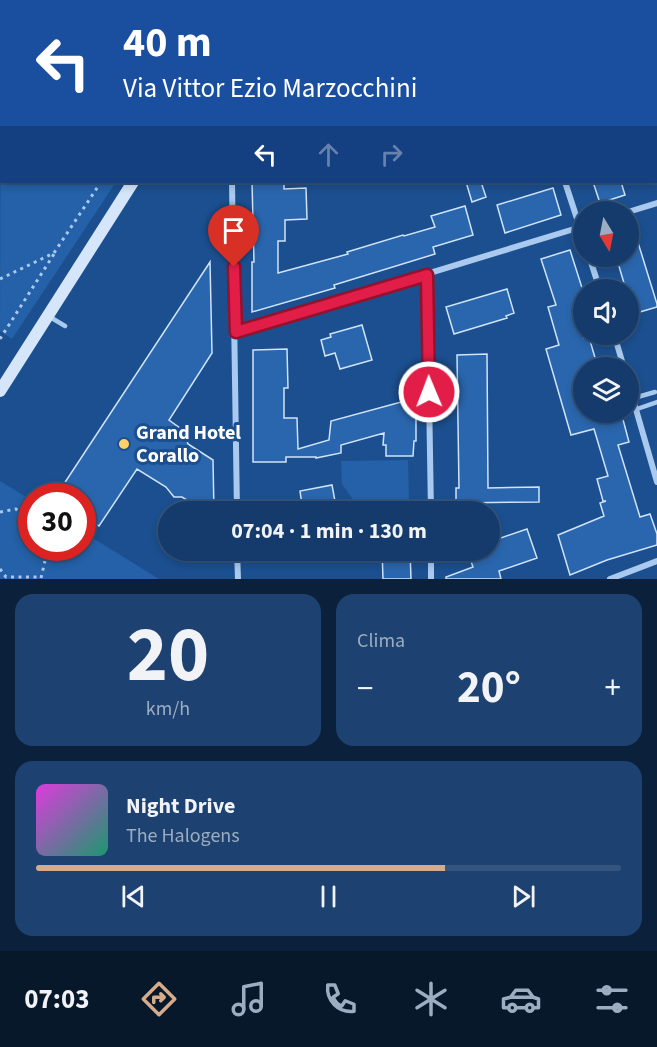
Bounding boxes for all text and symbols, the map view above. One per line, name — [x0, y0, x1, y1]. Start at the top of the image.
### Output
text: 40 m — [123, 13, 212, 73]
icon: left — [24, 24, 102, 102]
text: Via Vittor Ezio Marzocchini — [123, 69, 417, 108]
icon: left — [249, 138, 282, 171]
icon: ahead — [312, 138, 345, 171]
icon: right — [375, 138, 408, 171]
north arrow — [573, 201, 639, 267]
map controls — [573, 201, 639, 423]
pin — [208, 205, 259, 267]
icon: arrive — [217, 214, 250, 247]
button: sound — [573, 279, 639, 345]
button: layers — [573, 357, 639, 423]
position arrow — [397, 360, 461, 424]
place label: Grand Hotel Corallo — [136, 419, 241, 470]
marker: Grand Hotel Corallo — [117, 437, 131, 451]
speed limit sign: 30 — [18, 483, 96, 561]
text: 07:04 · 1 min · 130 m — [231, 515, 427, 547]
text: 20 — [127, 600, 209, 711]
text: Clima — [357, 627, 405, 655]
text: 20° — [457, 656, 521, 720]
text: − — [357, 665, 373, 712]
text: + — [605, 665, 621, 712]
text: km/h — [146, 695, 190, 723]
text: Night Drive — [126, 790, 235, 822]
text: The Halogens — [126, 822, 240, 850]
icon: previous — [117, 880, 150, 913]
icon: pause — [312, 880, 345, 913]
icon: next — [507, 880, 540, 913]
icon: directions — [138, 978, 180, 1020]
icon: music — [228, 978, 270, 1020]
icon: phone — [319, 978, 361, 1020]
icon: climate — [410, 978, 452, 1020]
icon: car — [500, 978, 542, 1020]
icon: filters — [591, 978, 633, 1020]
text: 07:03 — [24, 980, 89, 1019]

